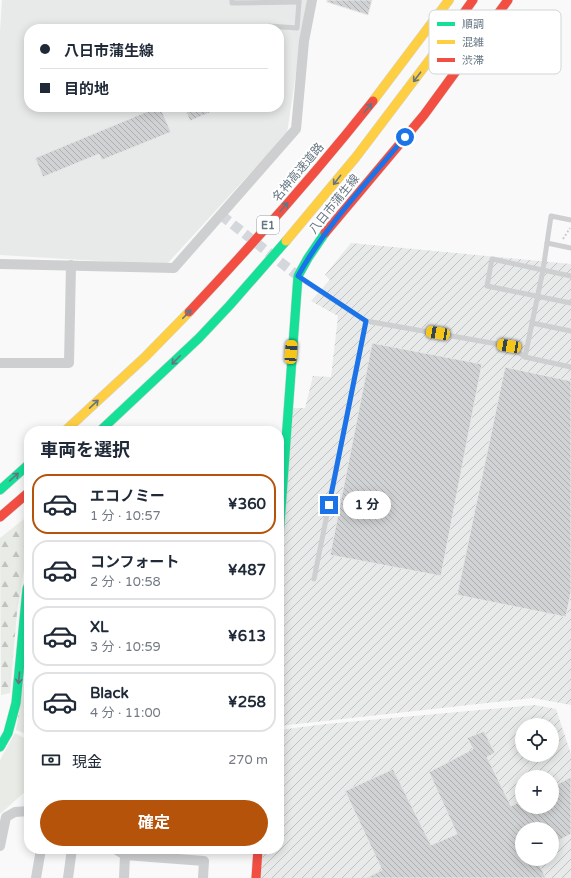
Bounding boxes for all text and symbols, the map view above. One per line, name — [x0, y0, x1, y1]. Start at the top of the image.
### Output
legend — [429, 10, 561, 74]
text: 順調 — [462, 18, 484, 31]
text: 混雑 — [462, 36, 484, 49]
text: 八日市蒲生線 — [64, 42, 154, 60]
text: 渋滞 — [462, 54, 484, 67]
one-way arrow — [413, 71, 421, 82]
text: 目的地 — [64, 80, 109, 98]
one-way arrow — [363, 103, 372, 113]
route start — [396, 128, 414, 146]
street label: 名神高速道路 — [269, 140, 327, 204]
street label: 八日市蒲生線 — [306, 172, 362, 236]
one-way arrow — [333, 174, 342, 185]
one-way arrow — [279, 203, 288, 213]
road number: E1 — [257, 216, 279, 234]
one-way arrow — [182, 309, 192, 319]
car — [425, 325, 451, 341]
car — [496, 338, 522, 354]
car — [284, 340, 298, 364]
one-way arrow — [171, 355, 181, 365]
one-way arrow — [89, 400, 99, 409]
text: 車両を選択 — [40, 439, 130, 461]
one-way arrow — [9, 472, 20, 481]
icon: car — [42, 486, 78, 522]
text: エコノミー — [90, 487, 165, 505]
callout: 1 分 — [343, 491, 391, 519]
text: ¥360 — [228, 495, 266, 513]
route end — [320, 496, 338, 514]
text: 1 分 — [355, 497, 379, 513]
text: 1 分 · 10:57 — [90, 508, 161, 524]
icon: car — [42, 552, 78, 588]
text: コンフォート — [90, 553, 180, 571]
text: ¥487 — [228, 561, 266, 579]
text: 2 分 · 10:58 — [90, 574, 161, 590]
icon: car — [42, 618, 78, 654]
text: XL — [90, 618, 109, 636]
text: ¥613 — [228, 627, 266, 645]
text: 3 分 · 10:59 — [90, 639, 161, 655]
one-way arrow — [15, 671, 22, 684]
icon: car — [42, 684, 78, 720]
text: Black — [90, 684, 129, 702]
text: ¥258 — [228, 693, 266, 711]
text: 4 分 · 11:00 — [90, 705, 161, 721]
map controls — [515, 718, 559, 866]
button: locate — [515, 718, 559, 762]
icon: cash — [40, 749, 62, 771]
text: 270 m — [228, 752, 268, 768]
text: 現金 — [72, 753, 102, 771]
button: + — [515, 770, 559, 814]
button: 確定 — [40, 800, 268, 846]
button: − — [515, 822, 559, 866]

